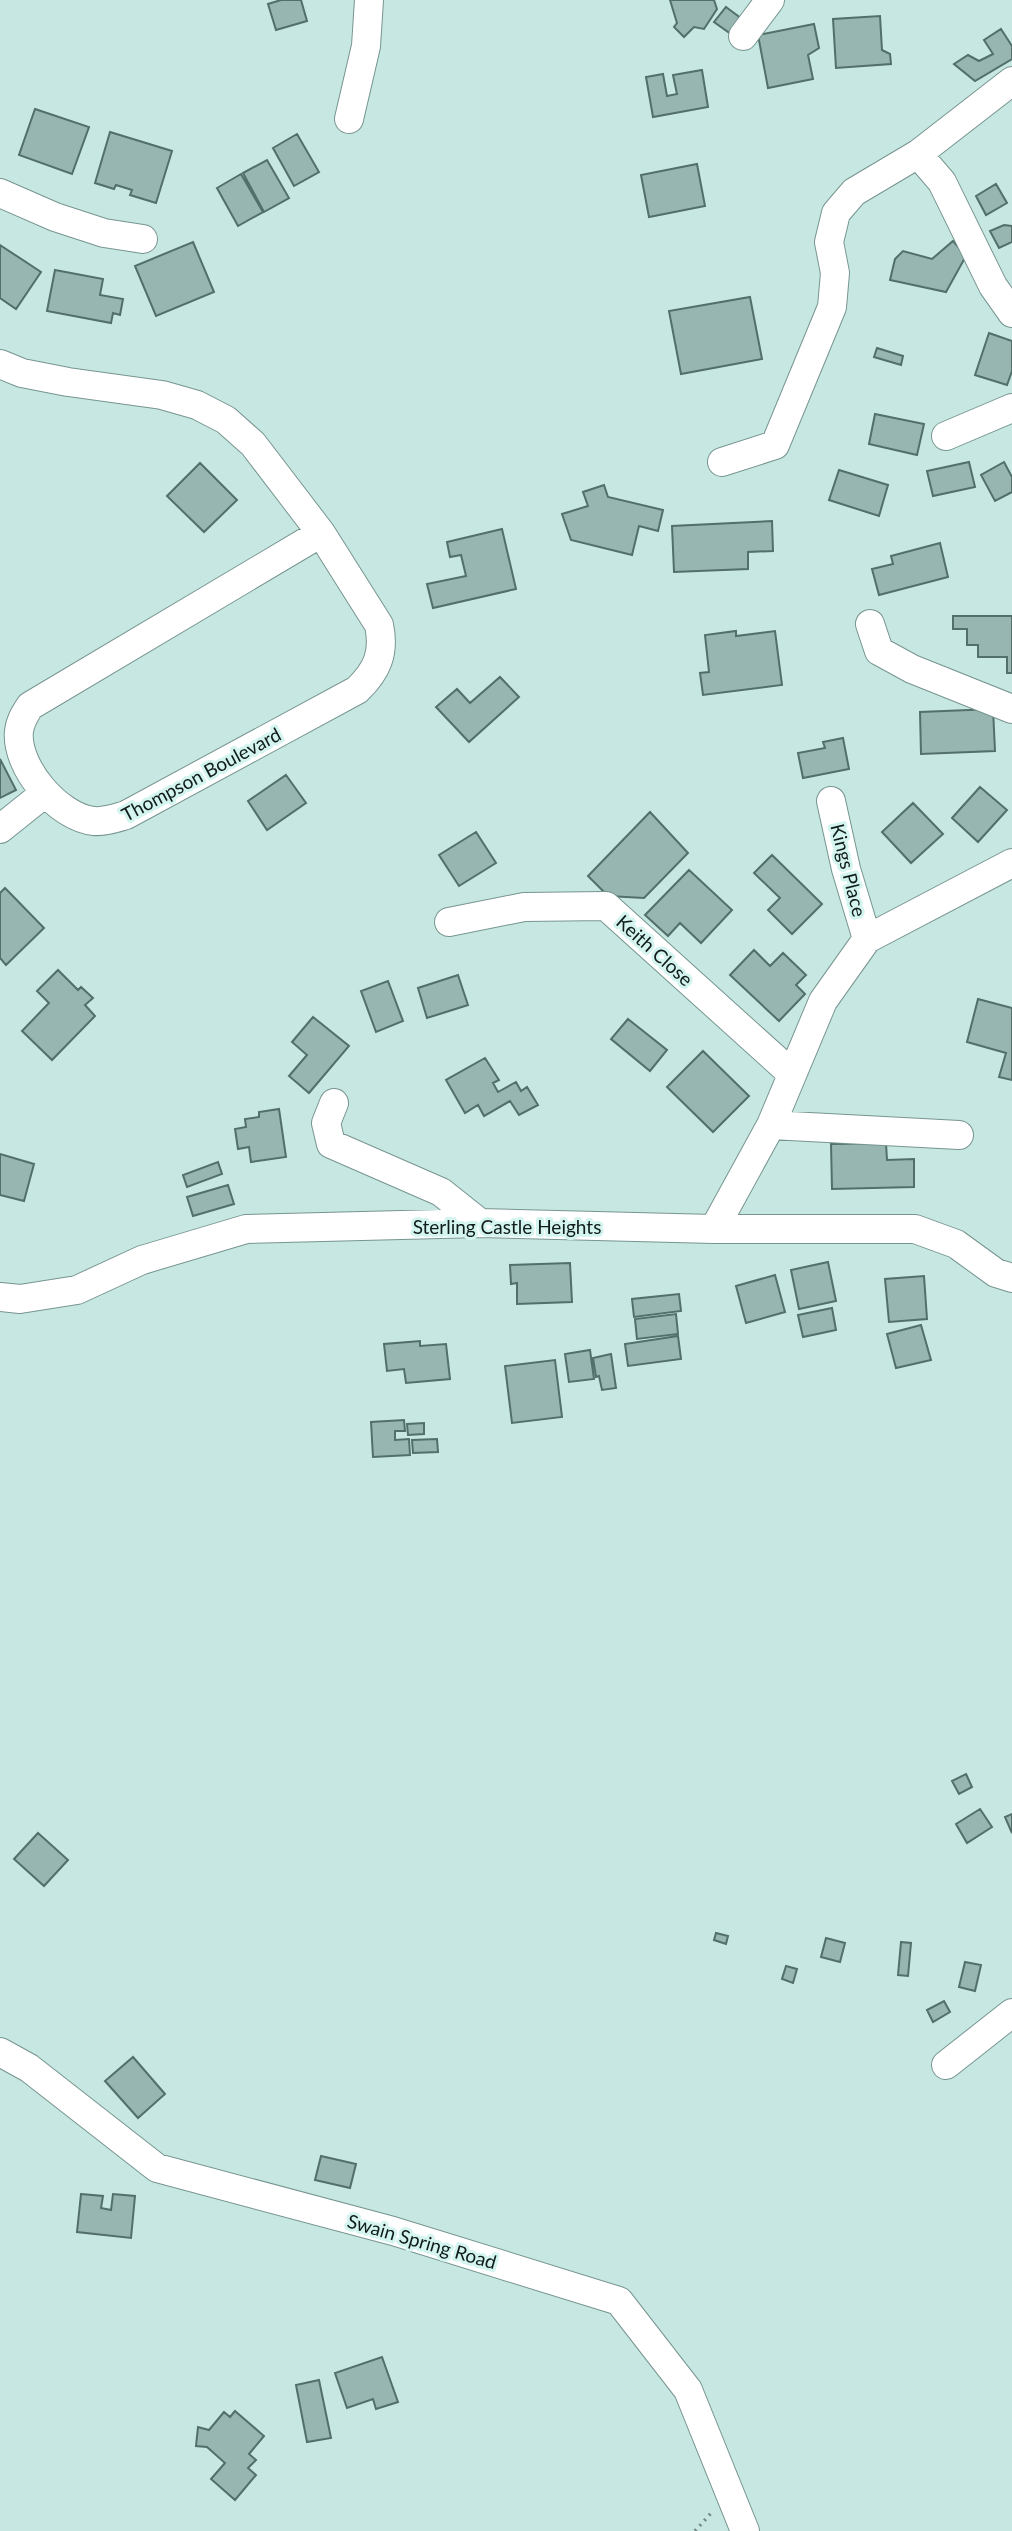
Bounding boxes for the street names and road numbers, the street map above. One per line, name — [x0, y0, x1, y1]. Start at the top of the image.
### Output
street label: Thompson Boulevard — [117, 722, 285, 826]
street label: Kings Place — [826, 821, 872, 919]
street label: Keith Close — [612, 910, 698, 990]
street label: Sterling Castle Heights — [413, 1215, 601, 1238]
street label: Swain Spring Road — [345, 2209, 499, 2273]

